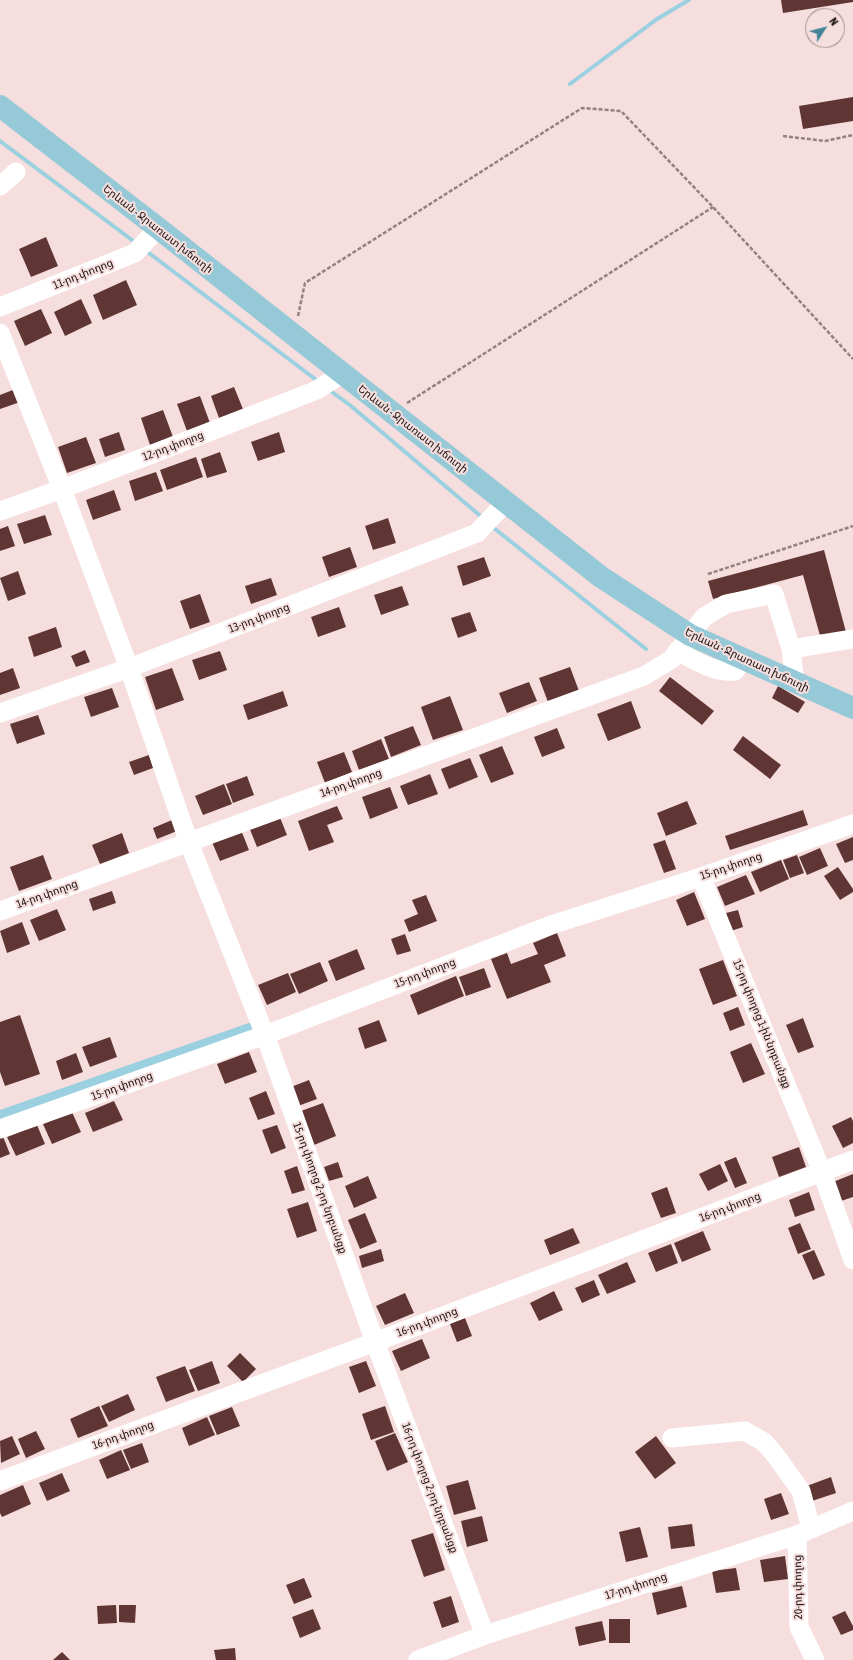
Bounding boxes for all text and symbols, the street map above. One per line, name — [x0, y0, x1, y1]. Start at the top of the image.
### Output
north arrow — [805, 8, 845, 48]
text: N — [827, 15, 841, 28]
street label: Երևան - Ջրառատ խճուղի — [100, 182, 216, 276]
street label: 11-րդ փողոց — [51, 256, 115, 292]
street label: Երևան - Ջրառատ խճուղի — [355, 382, 471, 476]
street label: 12-րդ փողոց — [141, 428, 205, 464]
street label: 13-րդ փողոց — [227, 600, 291, 636]
street label: Երևան - Ջրառատ խճուղի — [683, 625, 811, 695]
street label: 14-րդ փողոց — [318, 766, 384, 800]
street label: 15-րդ փողոց — [698, 849, 764, 883]
street label: 14-րդ փողոց — [14, 877, 80, 911]
street label: 15-րդ փողոց — [393, 955, 457, 991]
street label: 15-րդ փողոց 1-ին նրբանցք — [730, 958, 794, 1090]
street label: 15-րդ փողոց — [89, 1069, 155, 1103]
street label: 15-րդ փողոց 2-րդ նրբանցք — [290, 1121, 350, 1255]
street label: 16-րդ փողոց — [698, 1189, 762, 1225]
street label: 16-րդ փողոց — [395, 1304, 459, 1340]
street label: 16-րդ փողոց — [90, 1418, 156, 1452]
street label: 16-րդ փողոց 2-րդ նրբանցք — [399, 1421, 461, 1555]
street label: 20-րդ փողոց — [791, 1555, 805, 1619]
street label: 17-րդ փողոց — [603, 1570, 669, 1602]

